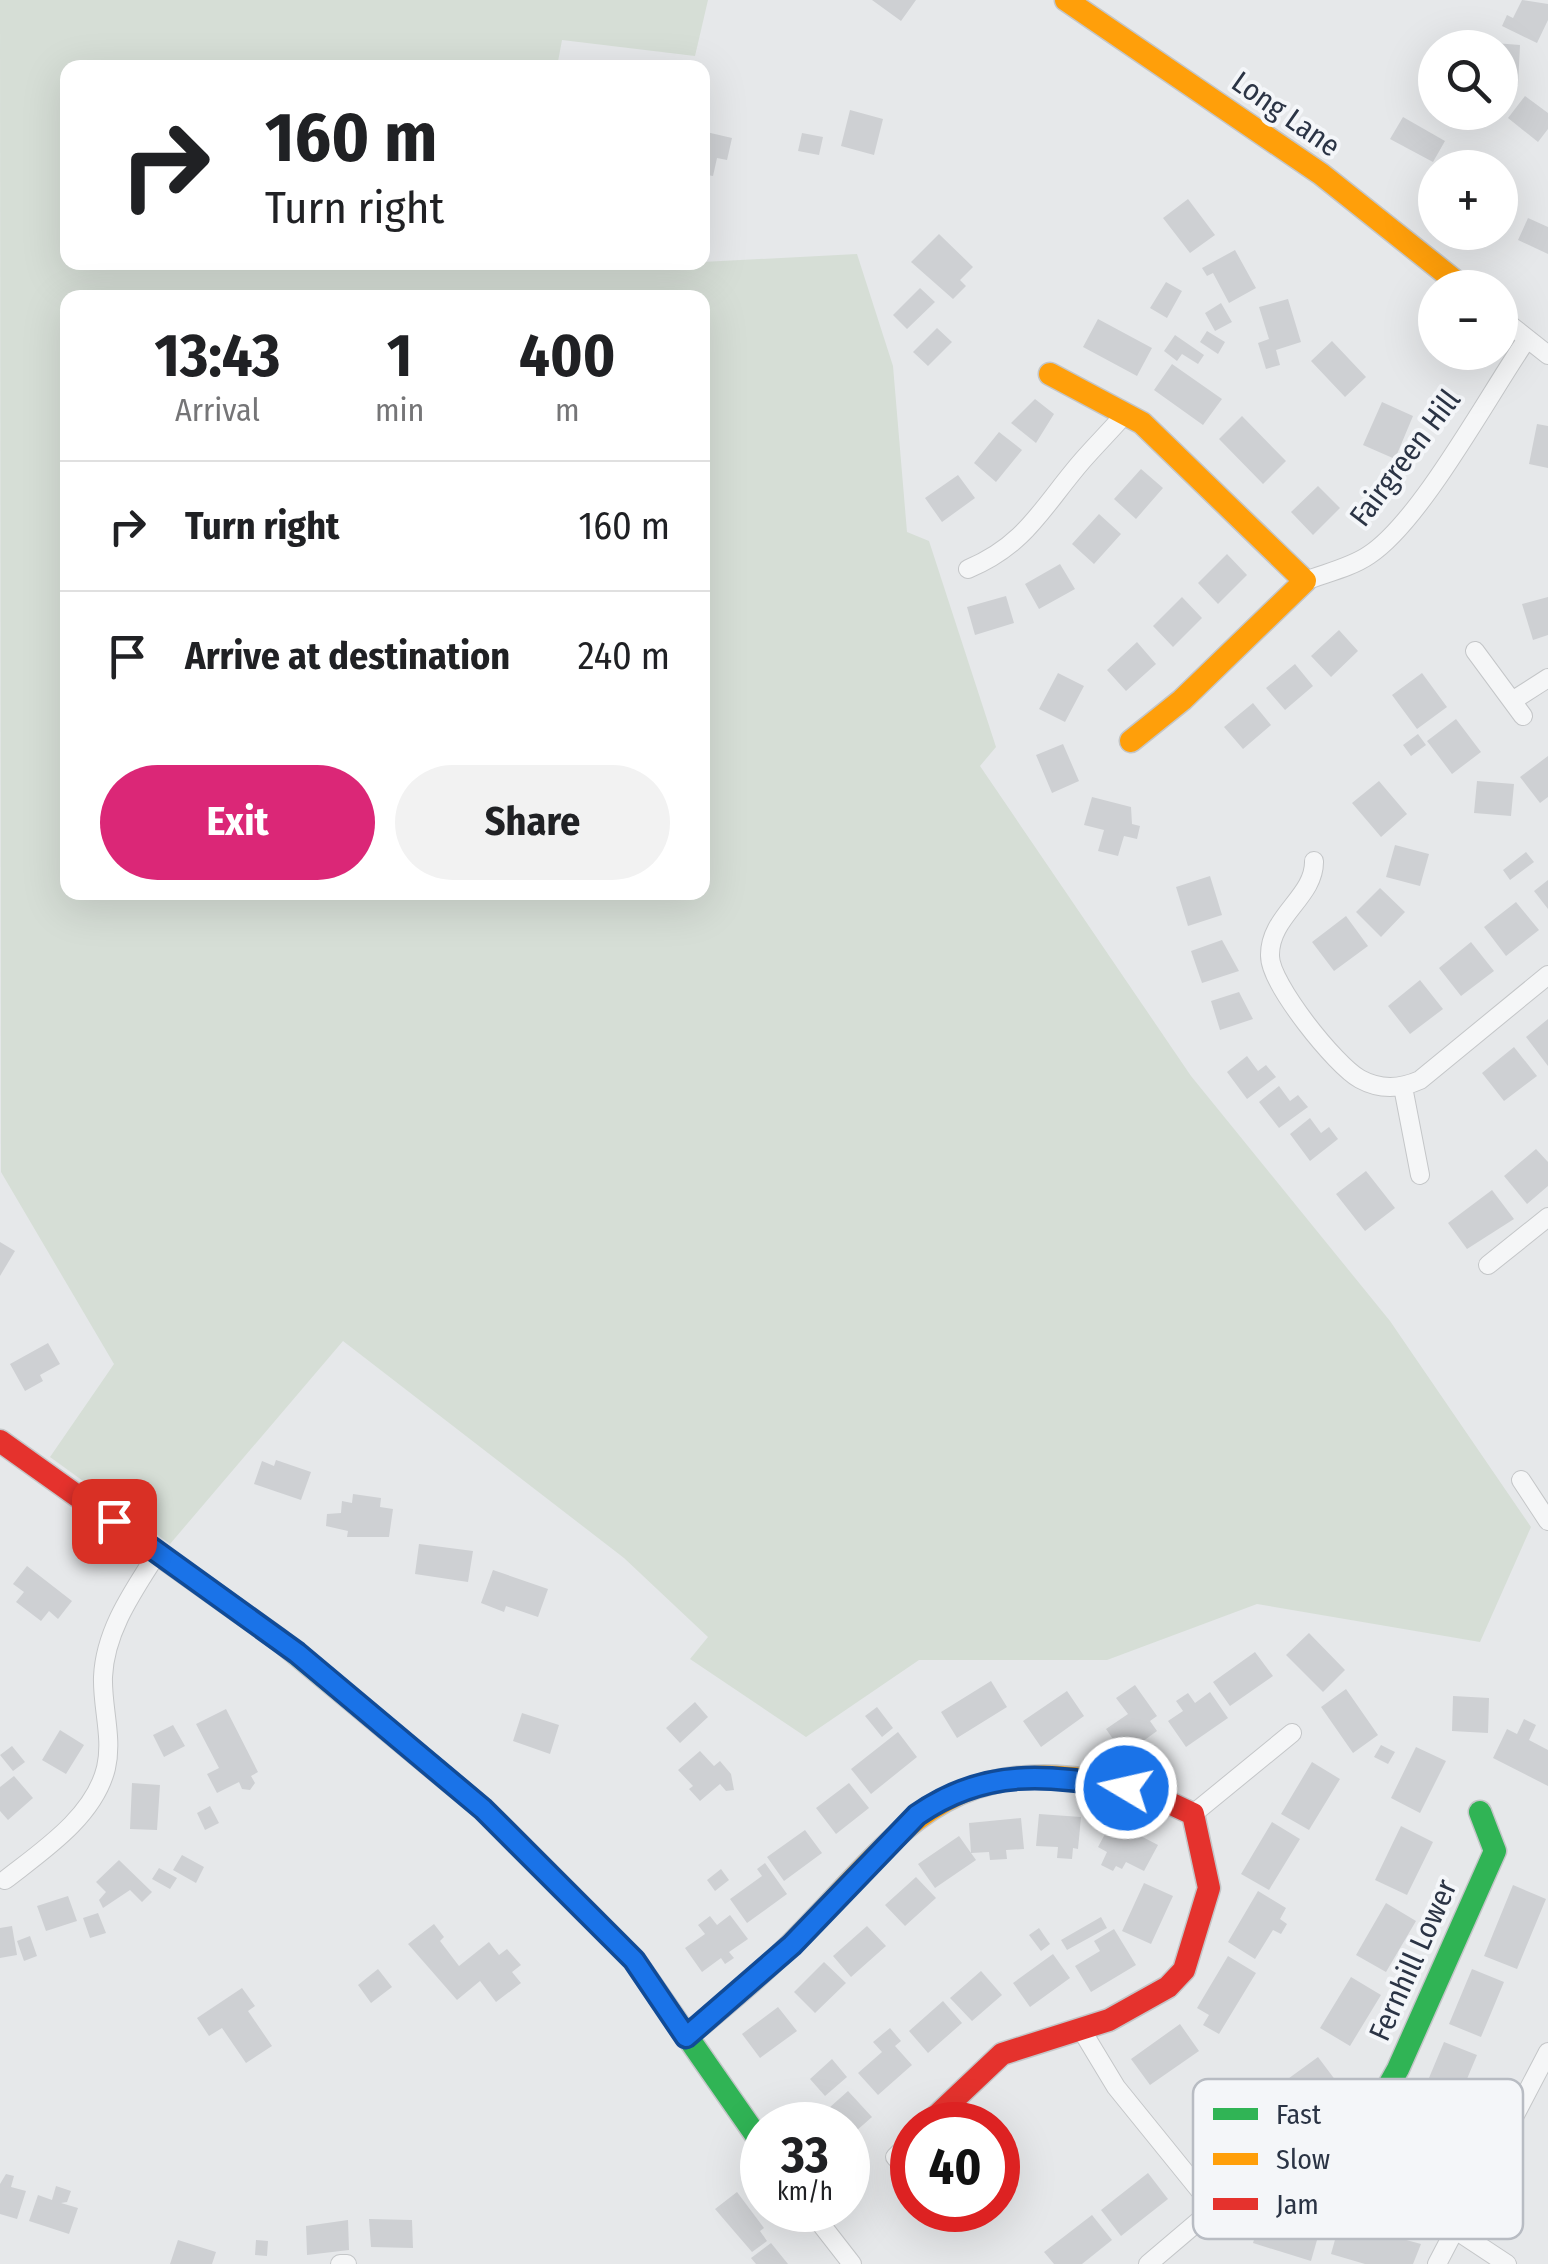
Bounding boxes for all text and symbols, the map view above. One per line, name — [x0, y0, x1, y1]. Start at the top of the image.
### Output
map controls — [1418, 30, 1518, 370]
button: search — [1418, 30, 1518, 130]
street label: Long Lane — [1225, 64, 1347, 164]
text: 160 m — [265, 96, 437, 180]
icon: right — [100, 100, 230, 230]
button: + — [1418, 150, 1518, 250]
text: Turn right — [265, 181, 444, 235]
button: − — [1418, 270, 1518, 370]
text: 13:43 — [155, 320, 280, 392]
text: 1 — [387, 320, 412, 392]
text: 400 — [519, 320, 615, 392]
street label: Fairgreen Hill — [1342, 383, 1468, 533]
text: Arrival — [175, 391, 260, 429]
text: min — [375, 391, 424, 429]
text: m — [555, 391, 580, 429]
icon: right — [100, 499, 155, 554]
text: Turn right — [185, 503, 339, 549]
text: 160 m — [578, 503, 670, 549]
icon: arrive — [100, 629, 155, 684]
text: Arrive at destination — [185, 633, 510, 679]
text: 240 m — [578, 633, 670, 679]
button: Exit — [100, 765, 375, 880]
button: Share — [395, 765, 670, 880]
pin — [72, 1479, 157, 1564]
icon: arrive — [87, 1494, 142, 1549]
position arrow — [1074, 1736, 1178, 1840]
street label: Fernhill Lower — [1361, 1873, 1465, 2046]
legend — [1193, 2079, 1523, 2239]
text: Fast — [1276, 2098, 1322, 2131]
speed limit sign: 40 — [890, 2102, 1020, 2232]
text: 33 — [781, 2125, 829, 2185]
text: Slow — [1276, 2143, 1330, 2176]
text: km/h — [777, 2177, 833, 2207]
text: Jam — [1276, 2188, 1319, 2221]

